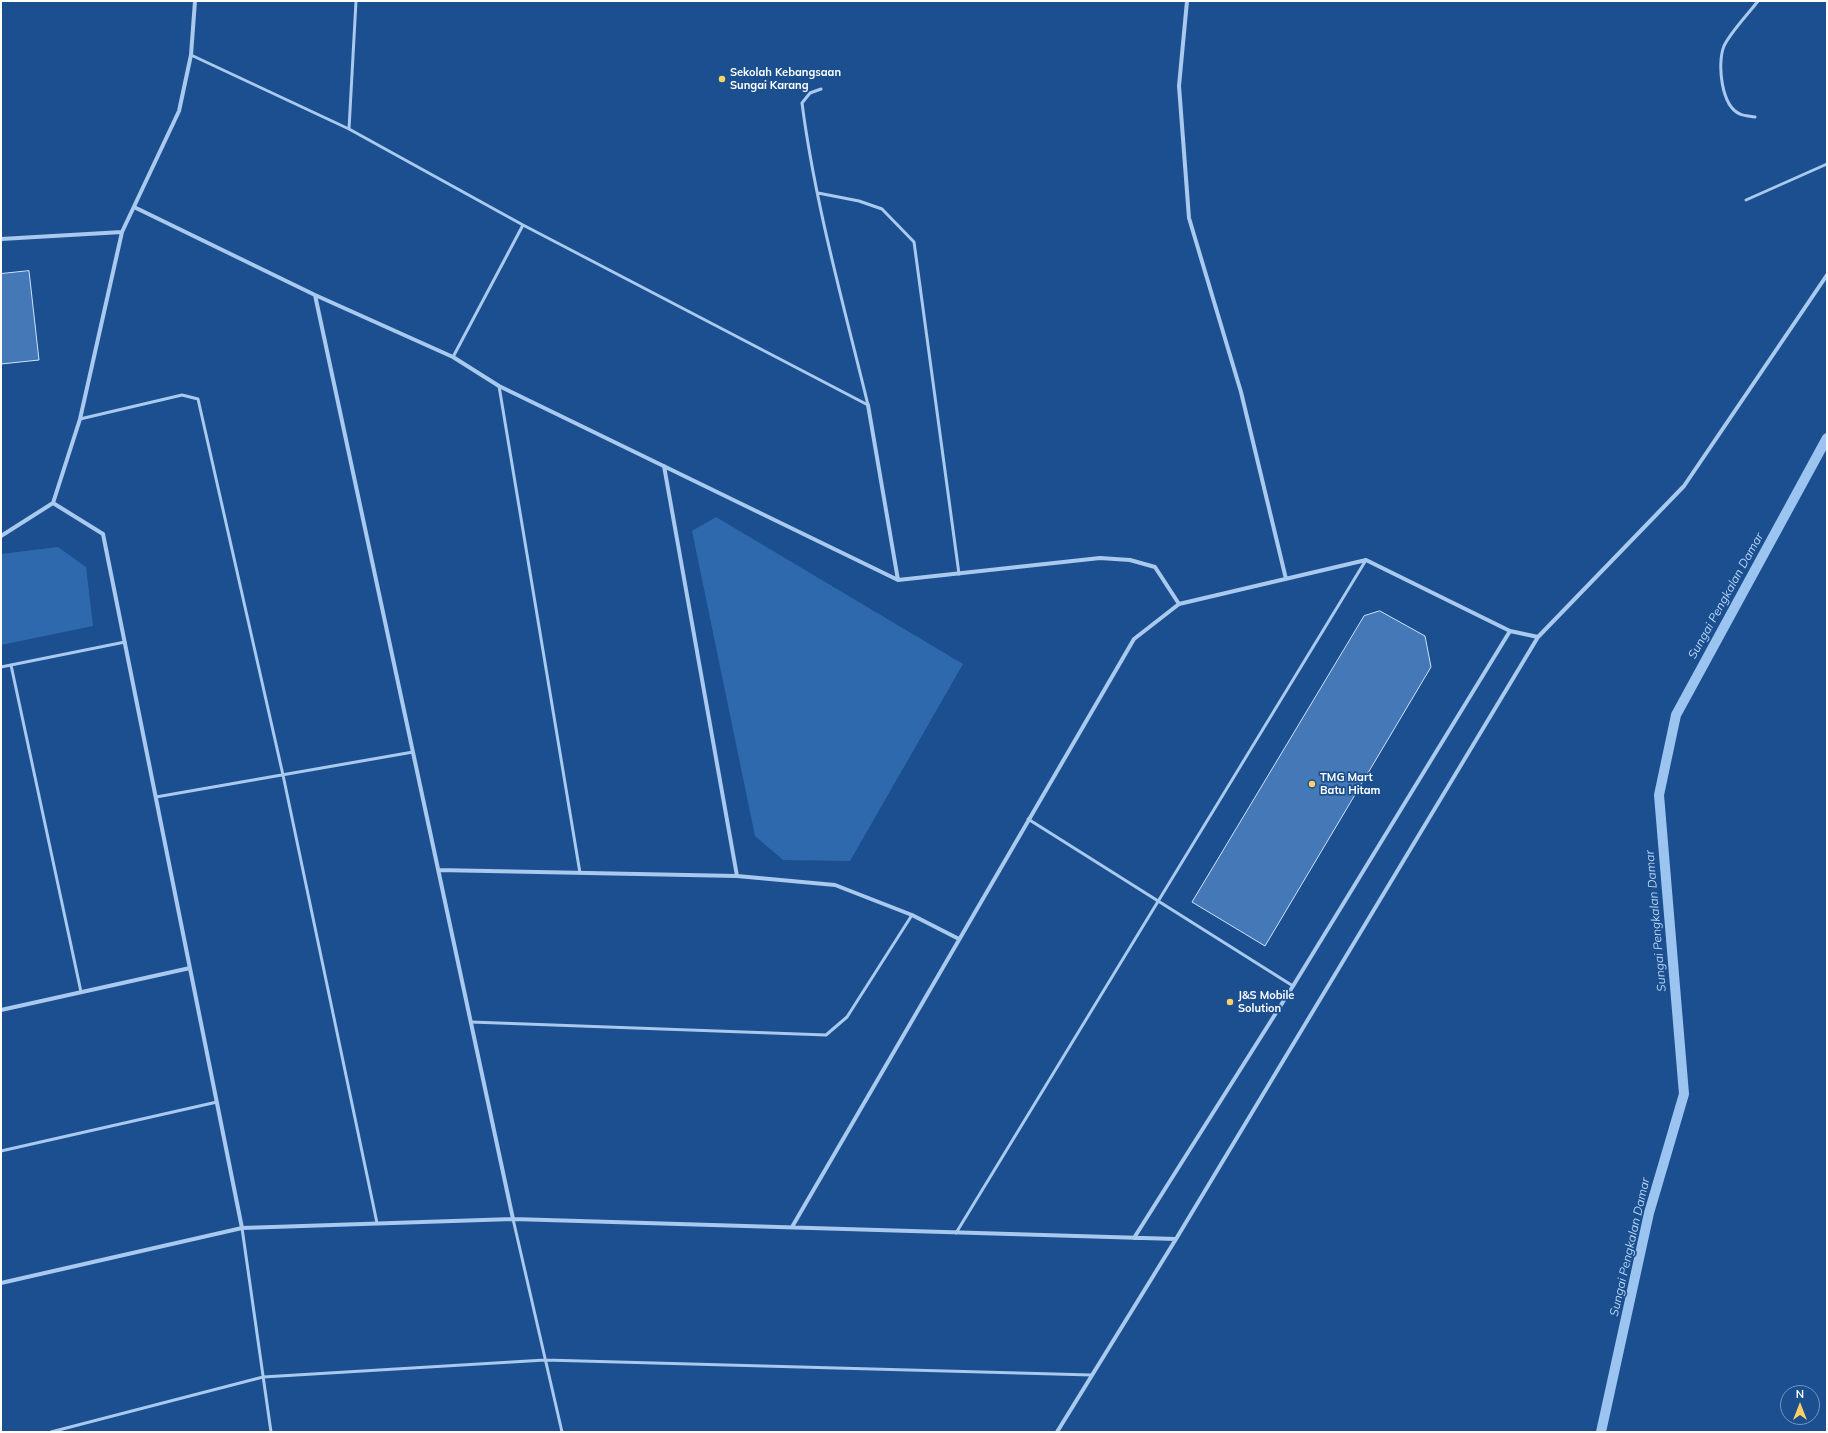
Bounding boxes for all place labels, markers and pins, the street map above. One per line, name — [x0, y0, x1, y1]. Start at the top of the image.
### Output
place label: Sekolah Kebangsaan Sungai Karang — [730, 66, 841, 92]
marker: Sekolah Kebangsaan Sungai Karang — [717, 74, 727, 84]
place label: TMG Mart Batu Hitam — [1320, 771, 1380, 797]
marker: TMG Mart Batu Hitam — [1307, 779, 1317, 789]
place label: J&S Mobile Solution — [1238, 989, 1294, 1015]
marker: J&S Mobile Solution — [1225, 997, 1235, 1007]

